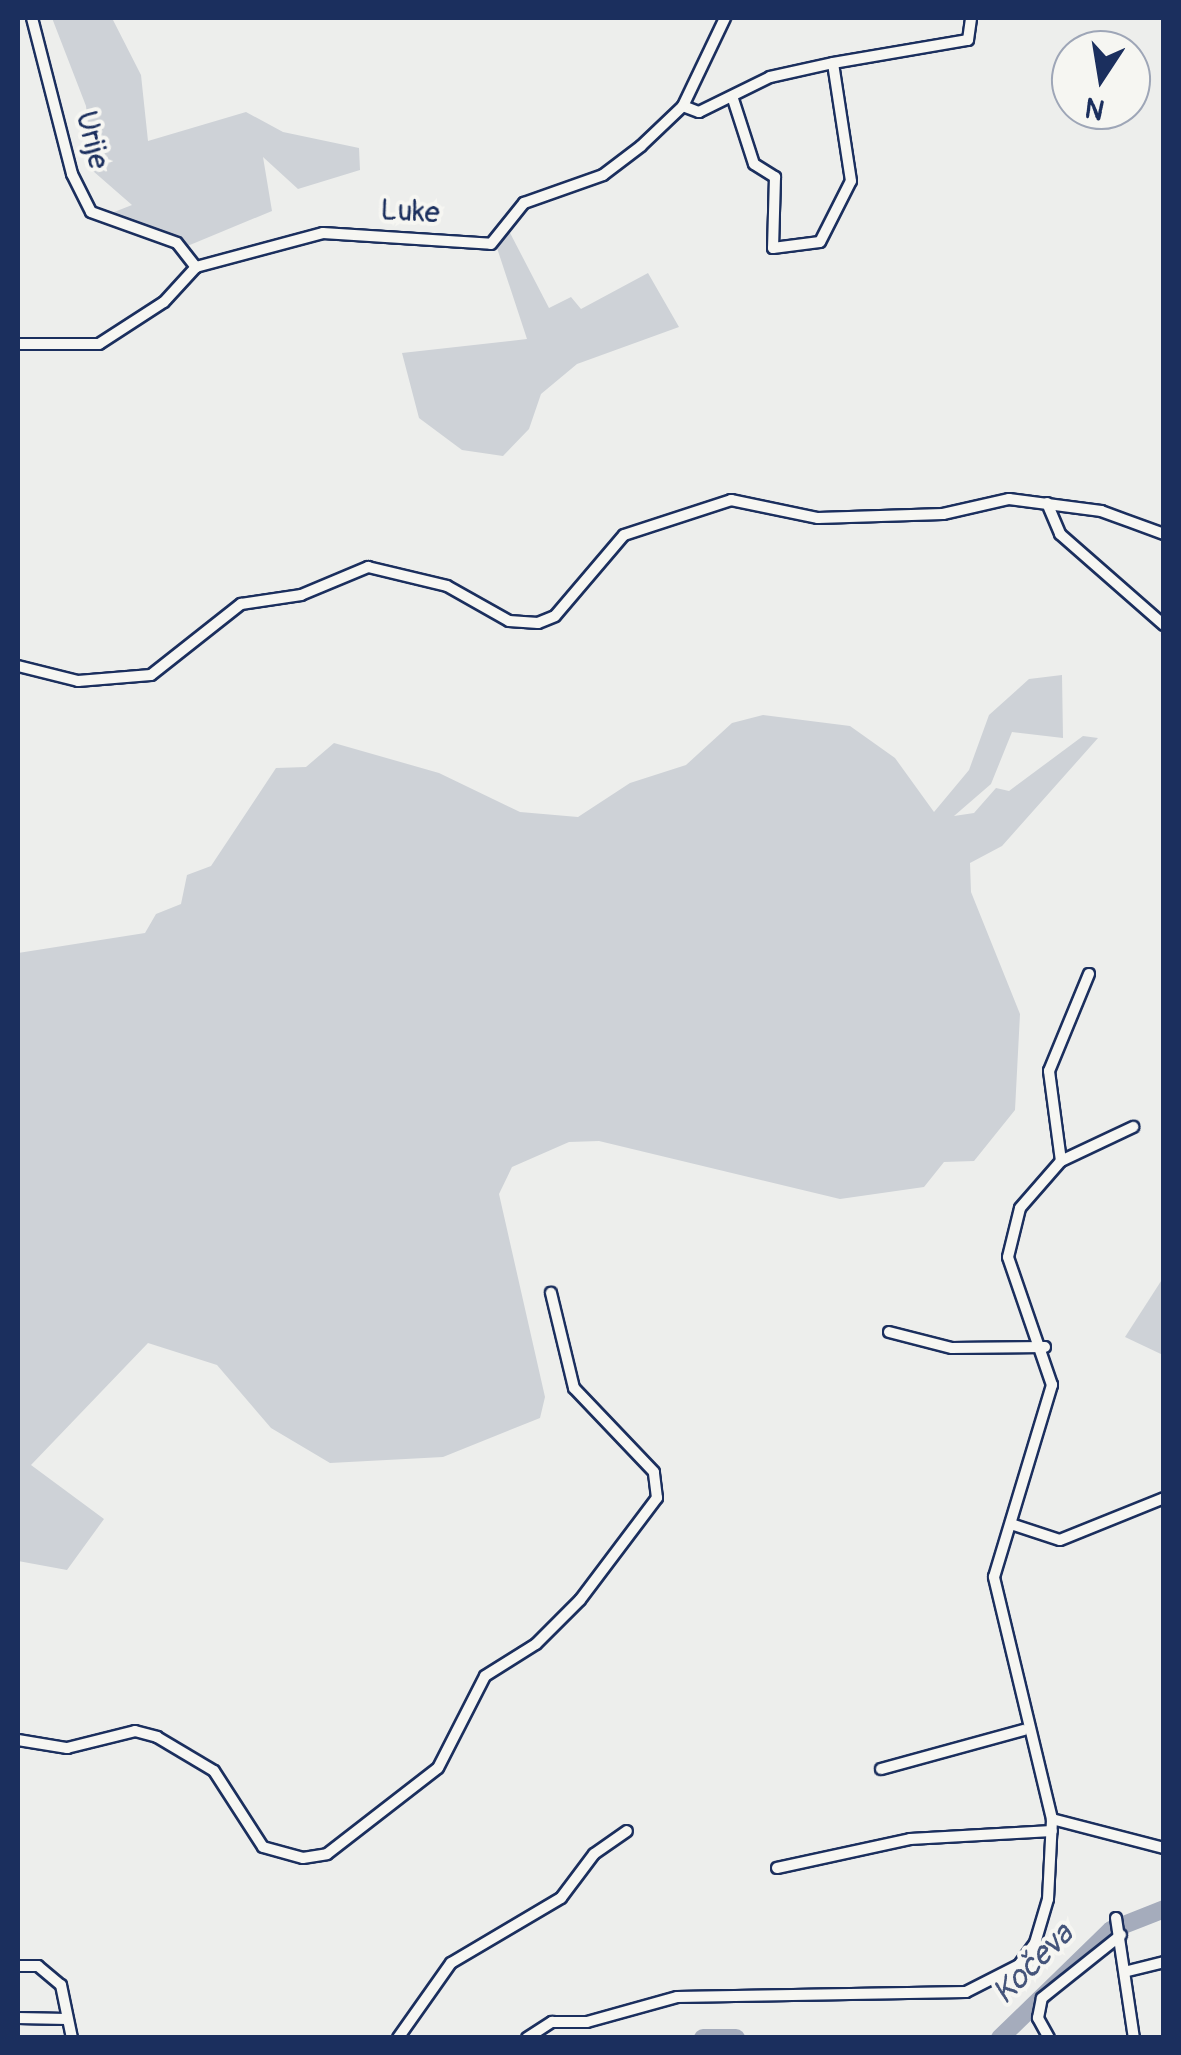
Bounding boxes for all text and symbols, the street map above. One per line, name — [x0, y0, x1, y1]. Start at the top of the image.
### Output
north arrow — [1051, 30, 1151, 130]
text: N — [1082, 89, 1108, 127]
street label: Urije — [67, 107, 117, 173]
street label: Luke — [379, 192, 441, 232]
water label: Kočeva — [985, 1916, 1081, 2012]

